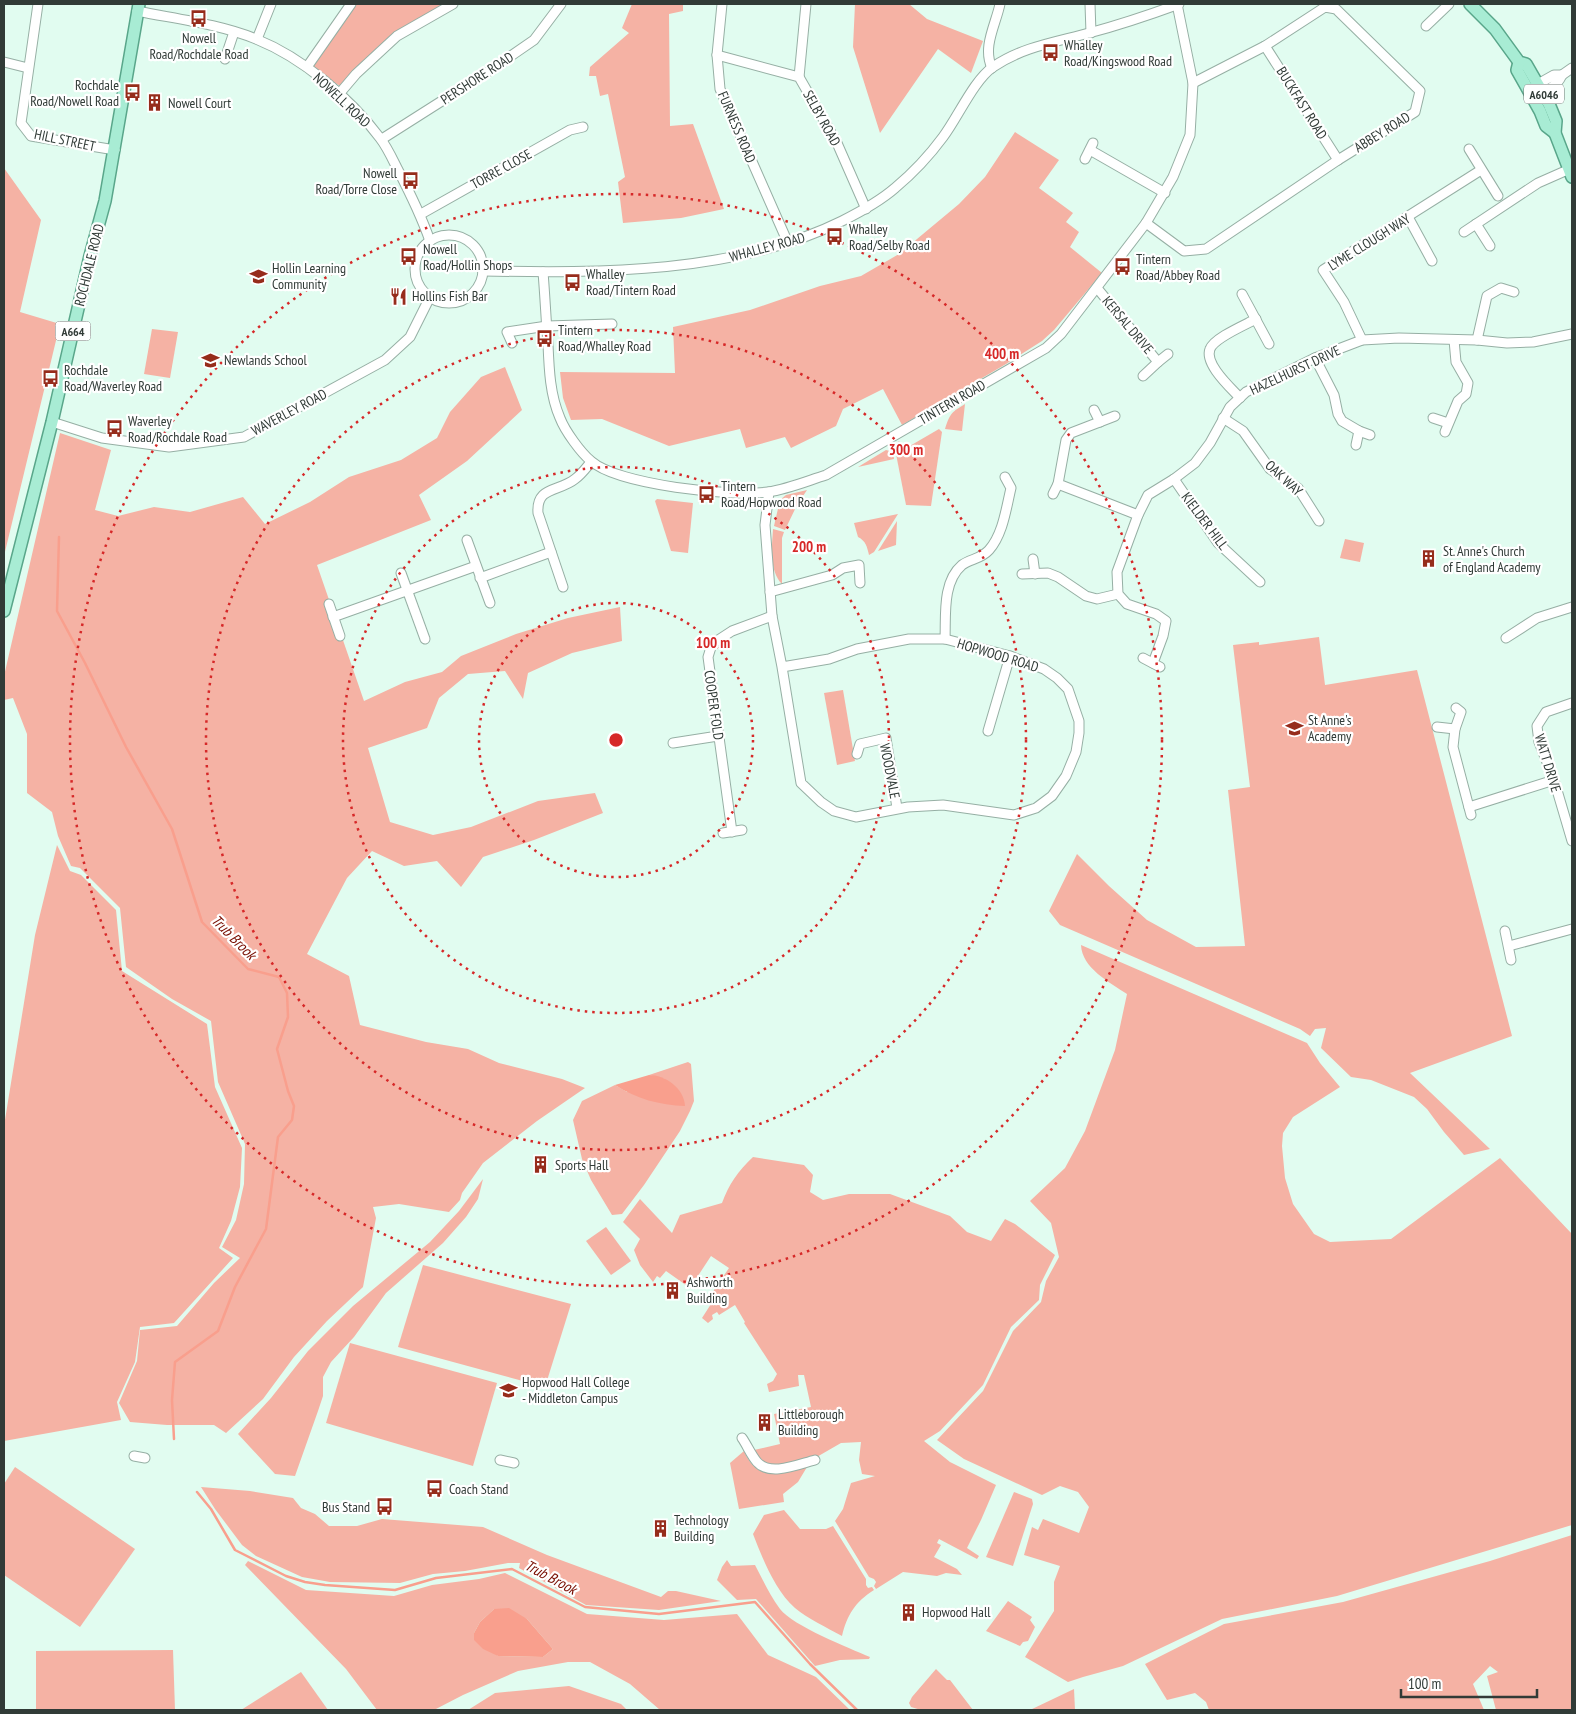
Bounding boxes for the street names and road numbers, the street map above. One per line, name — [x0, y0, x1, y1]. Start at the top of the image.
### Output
street label: PERSHORE ROAD — [437, 48, 517, 108]
street label: BUCKFAST ROAD — [1273, 63, 1331, 143]
street label: NOWELL ROAD — [309, 69, 375, 131]
road number: A6046 — [1524, 85, 1564, 104]
street label: SELBY ROAD — [799, 87, 845, 149]
street label: FURNESS ROAD — [714, 89, 760, 165]
street label: ABBEY ROAD — [1351, 108, 1413, 156]
street label: HILL STREET — [33, 125, 98, 155]
street label: TORRE CLOSE — [467, 145, 535, 193]
street label: LYME CLOUGH WAY — [1325, 209, 1414, 274]
street label: ROCHDALE ROAD — [70, 222, 108, 308]
street label: WHALLEY ROAD — [727, 228, 807, 266]
street label: KERSAL DRIVE — [1098, 292, 1158, 358]
road number: A664 — [56, 322, 90, 341]
street label: HAZELHURST DRIVE — [1247, 341, 1343, 399]
street label: TINTERN ROAD — [915, 376, 989, 428]
street label: WAVERLEY ROAD — [248, 385, 330, 439]
street label: OAK WAY — [1262, 456, 1307, 500]
street label: KIELDER HILL — [1178, 489, 1233, 553]
street label: HOPWOOD ROAD — [955, 634, 1041, 676]
street label: COOPER FOLD — [700, 669, 728, 741]
street label: WATT DRIVE — [1531, 732, 1565, 794]
street label: WOODVALE — [876, 742, 904, 800]

